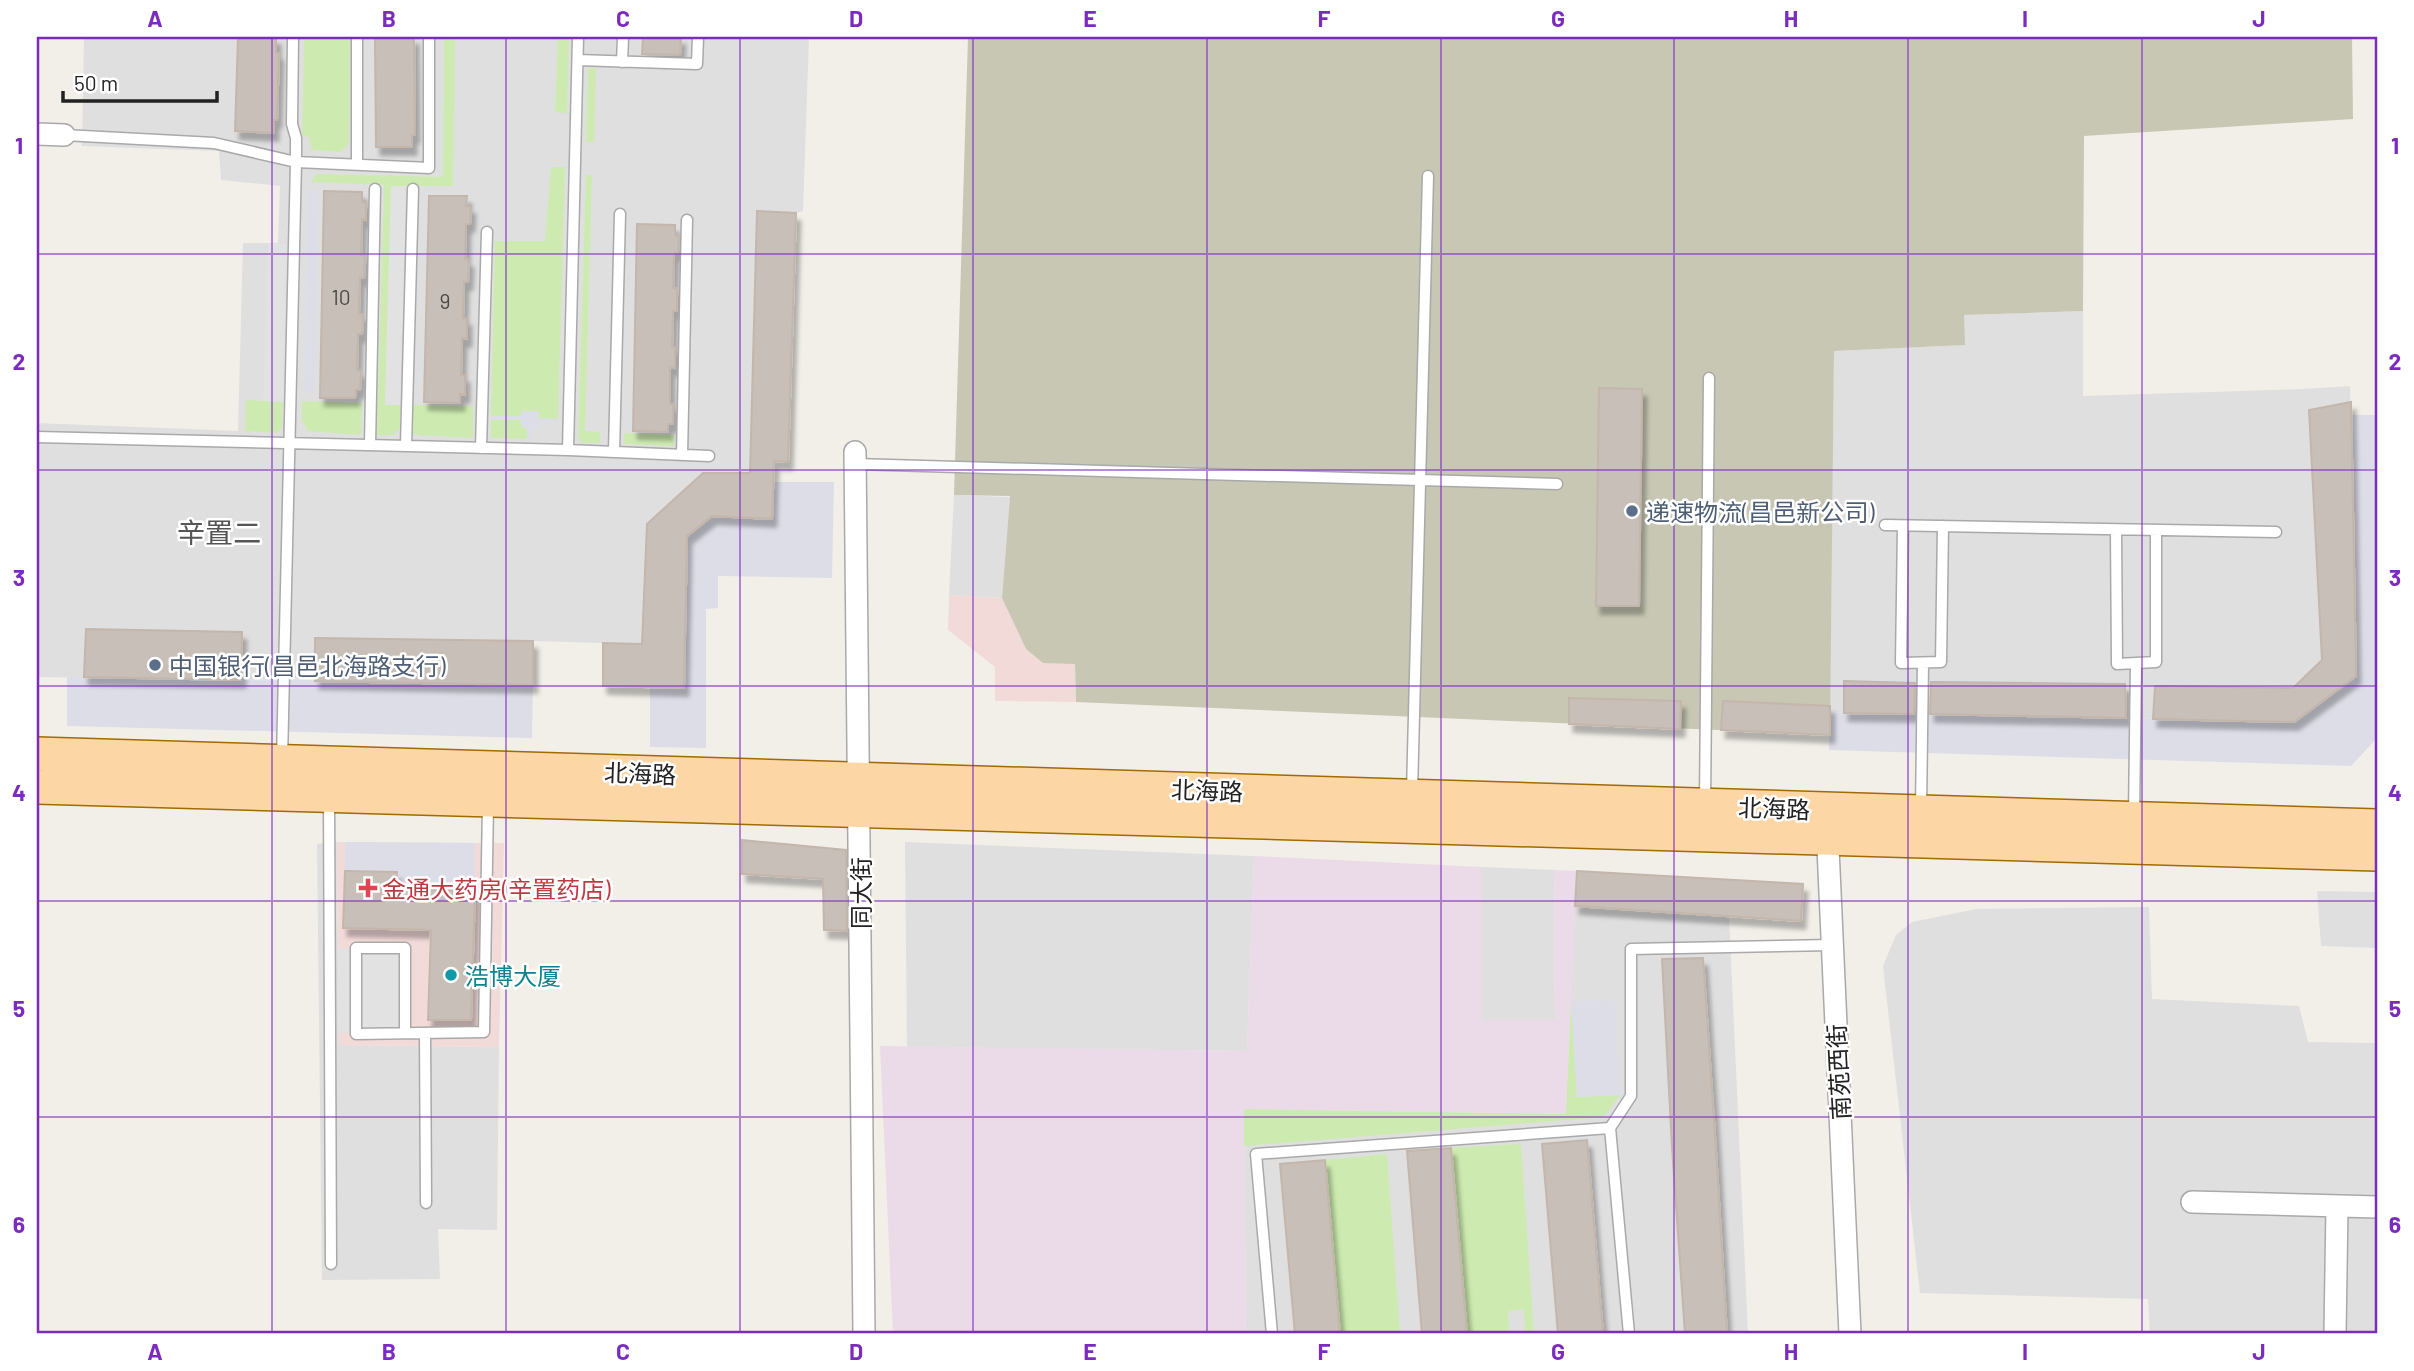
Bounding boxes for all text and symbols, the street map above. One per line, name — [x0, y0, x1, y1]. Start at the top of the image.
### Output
text: A — [147, 4, 163, 32]
text: B — [382, 4, 396, 32]
text: C — [616, 4, 630, 32]
text: D — [849, 4, 863, 32]
text: E — [1083, 4, 1097, 32]
text: F — [1318, 4, 1331, 32]
text: G — [1551, 4, 1565, 32]
text: H — [1784, 4, 1798, 32]
text: I — [2022, 4, 2028, 32]
text: J — [2252, 4, 2266, 32]
scale bar — [63, 60, 217, 104]
text: 50 m — [74, 70, 118, 95]
text: 1 — [15, 131, 23, 159]
text: 1 — [2391, 131, 2399, 159]
house number: 10 — [331, 284, 351, 309]
house number: 9 — [440, 288, 450, 313]
text: 2 — [13, 347, 25, 375]
text: 2 — [2389, 347, 2401, 375]
place label: 递速物流(昌邑新公司) — [1646, 497, 1875, 526]
marker: 递速物流(昌邑新公司) — [1624, 503, 1640, 519]
district label: 辛置二 — [177, 515, 261, 549]
text: 3 — [13, 563, 25, 591]
text: 3 — [2389, 563, 2401, 591]
place label: 中国银行(昌邑北海路支行) — [169, 651, 446, 680]
marker: 中国银行(昌邑北海路支行) — [147, 657, 163, 673]
street label: 北海路 — [604, 757, 676, 789]
street label: 北海路 — [1171, 774, 1243, 806]
text: 4 — [12, 778, 26, 806]
text: 4 — [2388, 778, 2402, 806]
street label: 北海路 — [1738, 792, 1810, 824]
street label: 同大街 — [846, 857, 875, 929]
place label: 金通大药房(辛置药店) — [382, 874, 611, 903]
marker: 金通大药房(辛置药店) — [360, 880, 376, 896]
place label: 浩博大厦 — [465, 961, 561, 990]
marker: 浩博大厦 — [443, 967, 459, 983]
text: 5 — [13, 994, 25, 1022]
text: 5 — [2389, 994, 2401, 1022]
street label: 南苑西街 — [1821, 1023, 1855, 1121]
text: 6 — [13, 1210, 25, 1238]
text: 6 — [2389, 1210, 2401, 1238]
text: A — [147, 1337, 163, 1365]
text: B — [382, 1337, 396, 1365]
text: C — [616, 1337, 630, 1365]
text: D — [849, 1337, 863, 1365]
text: E — [1083, 1337, 1097, 1365]
text: F — [1318, 1337, 1331, 1365]
text: G — [1551, 1337, 1565, 1365]
text: H — [1784, 1337, 1798, 1365]
text: I — [2022, 1337, 2028, 1365]
text: J — [2252, 1337, 2266, 1365]

